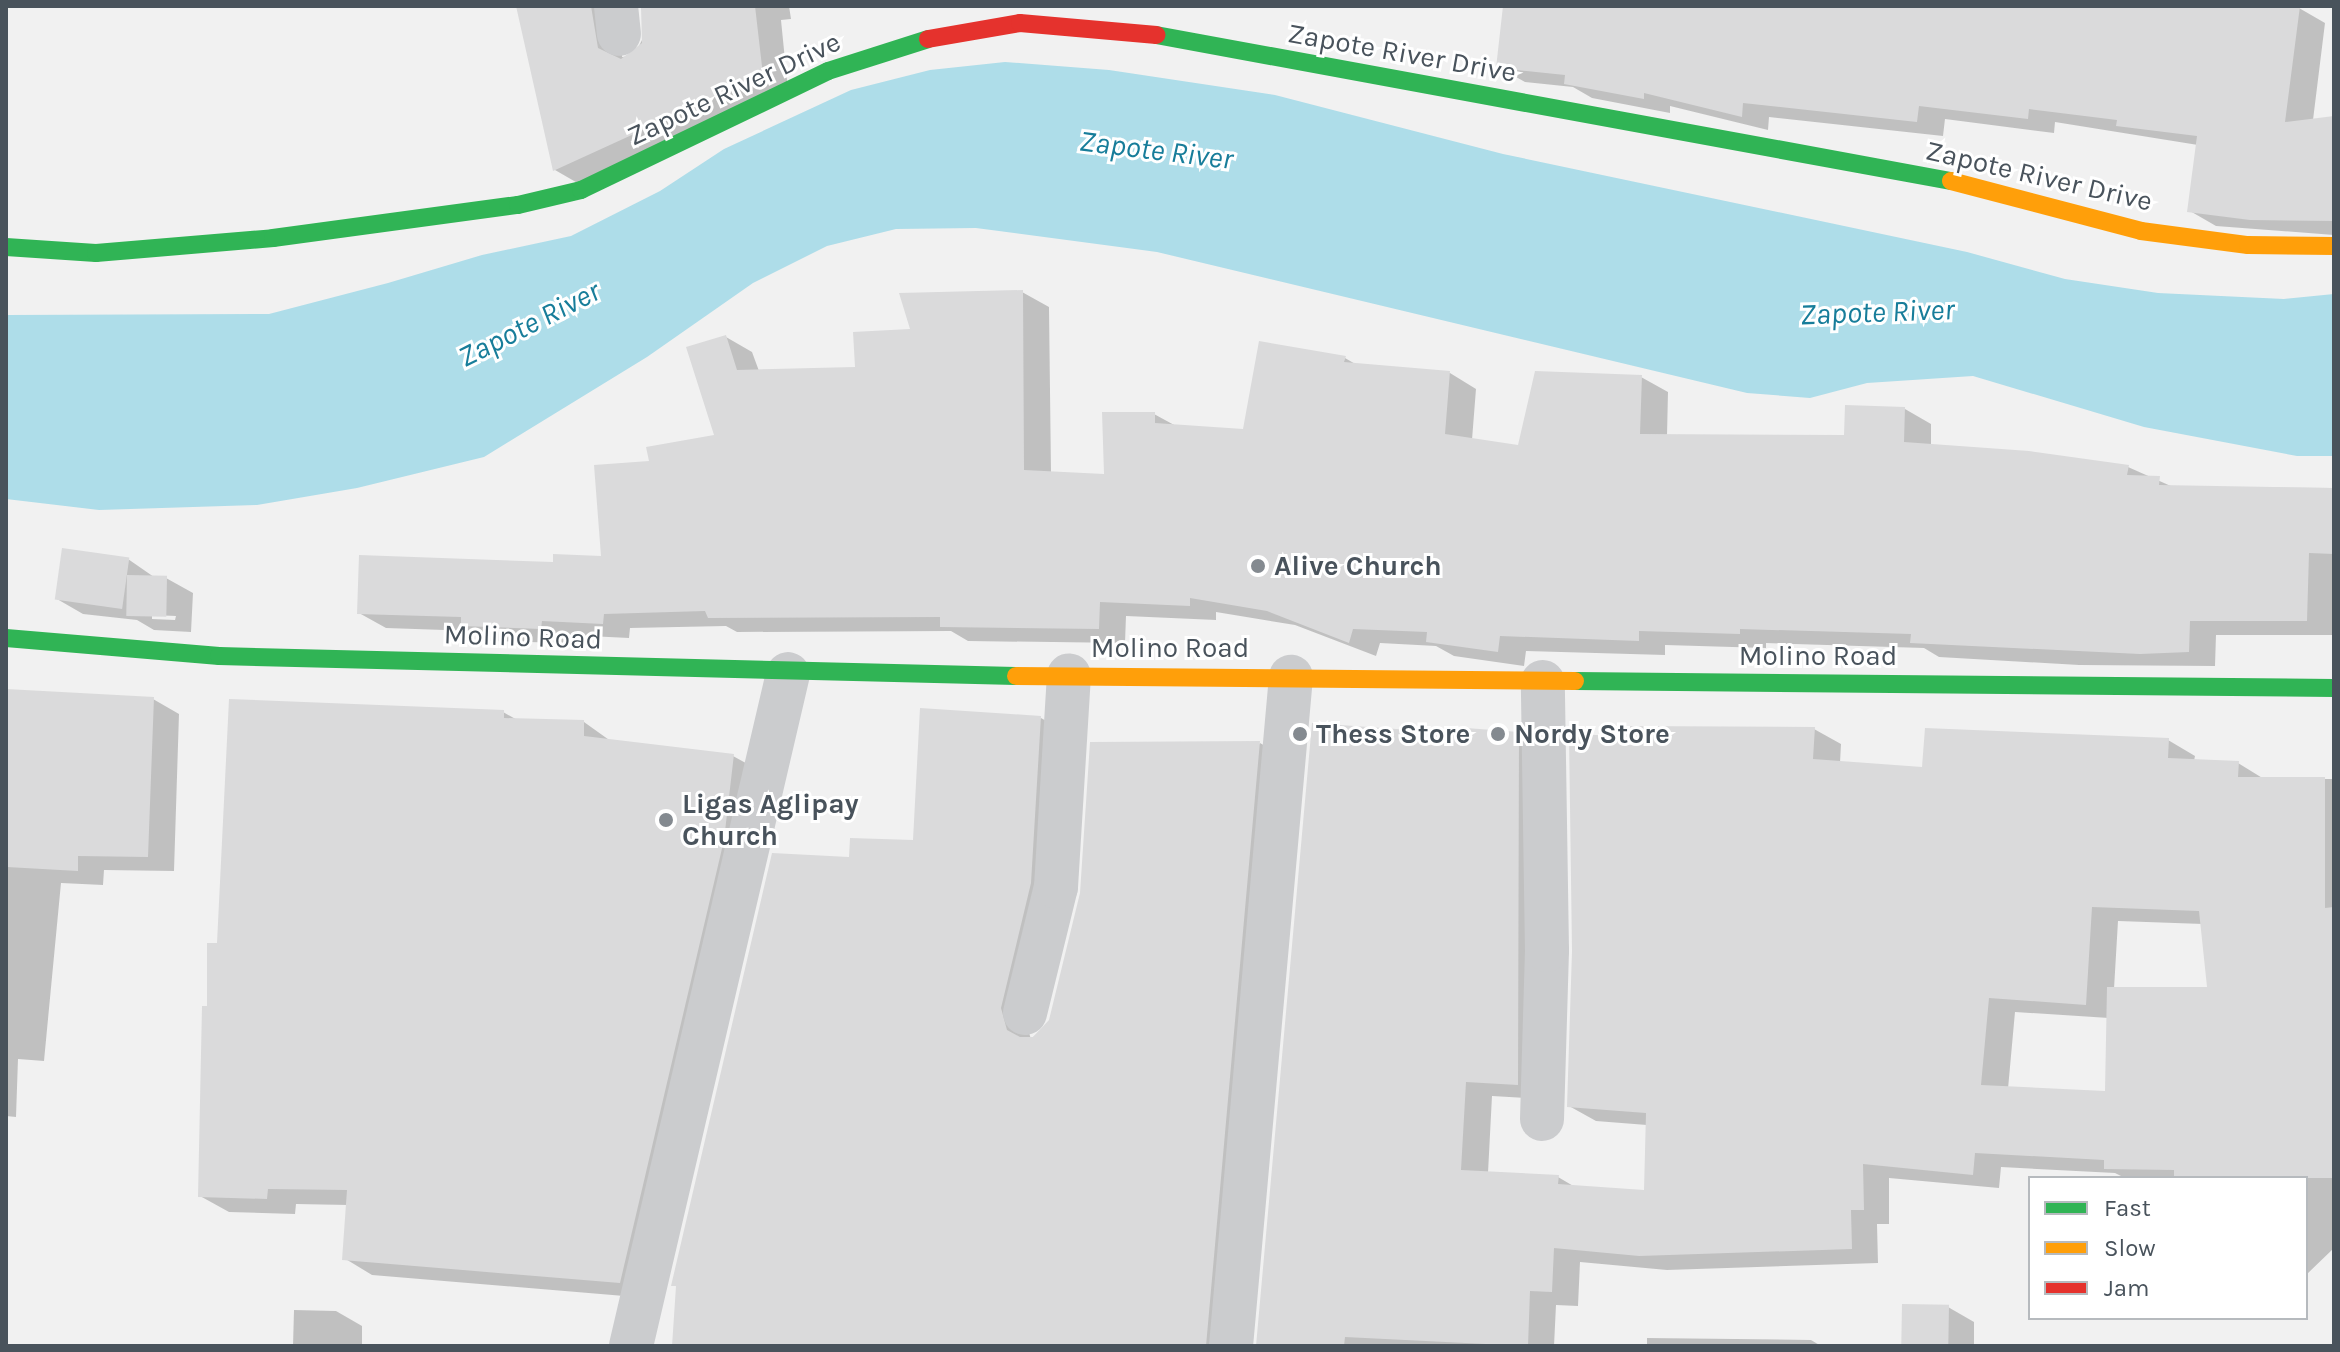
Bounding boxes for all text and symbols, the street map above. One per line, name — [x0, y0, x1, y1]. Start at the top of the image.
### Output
street label: Zapote River Drive — [1285, 16, 1519, 90]
street label: Zapote River Drive — [622, 25, 846, 153]
water label: Zapote River — [1077, 123, 1235, 177]
street label: Zapote River Drive — [1923, 134, 2155, 218]
water label: Zapote River — [452, 273, 606, 375]
water label: Zapote River — [1799, 291, 1955, 333]
place label: Alive Church — [1274, 549, 1442, 583]
marker: Alive Church — [1249, 557, 1267, 575]
street label: Molino Road — [443, 617, 603, 657]
street label: Molino Road — [1091, 631, 1249, 665]
street label: Molino Road — [1739, 639, 1897, 673]
place label: Thess Store — [1316, 717, 1470, 751]
place label: Nordy Store — [1514, 717, 1670, 751]
marker: Thess Store — [1291, 725, 1309, 743]
marker: Nordy Store — [1489, 725, 1507, 743]
place label: Ligas Aglipay Church — [682, 787, 859, 853]
marker: Ligas Aglipay Church — [657, 811, 675, 829]
legend — [2028, 1176, 2308, 1320]
text: Fast — [2104, 1194, 2151, 1222]
text: Slow — [2104, 1234, 2156, 1262]
text: Jam — [2104, 1274, 2149, 1302]

